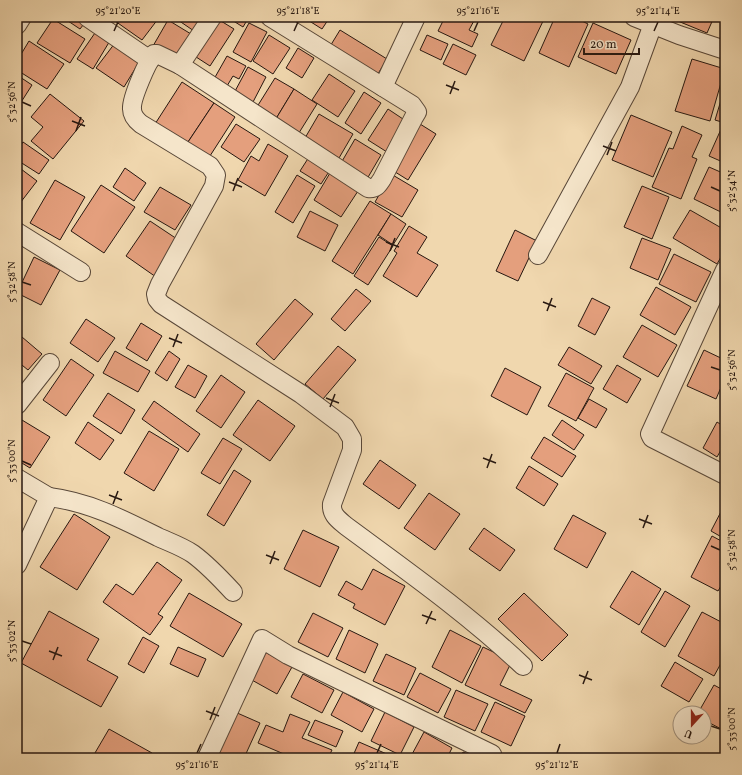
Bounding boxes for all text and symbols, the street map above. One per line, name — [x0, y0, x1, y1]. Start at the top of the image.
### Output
text: 95°21'20"E — [95, 4, 141, 18]
text: 95°21'18"E — [276, 4, 320, 18]
text: 95°21'16"E — [456, 4, 500, 18]
text: 95°21'14"E — [636, 4, 680, 18]
scale bar — [584, 30, 639, 56]
text: 20 m — [590, 37, 617, 53]
text: 5°32'56"N — [5, 81, 19, 123]
text: 5°32'54"N — [725, 169, 739, 212]
text: 5°32'58"N — [5, 261, 19, 303]
text: 5°32'56"N — [725, 349, 739, 391]
text: 5°33'00"N — [5, 439, 19, 483]
text: 5°32'58"N — [725, 529, 739, 571]
text: 5°33'02"N — [5, 619, 19, 662]
north arrow — [672, 705, 712, 745]
text: 5°33'00"N — [725, 707, 739, 751]
text: U — [682, 724, 695, 741]
text: 95°21'16"E — [175, 758, 219, 772]
text: 95°21'14"E — [355, 758, 399, 772]
text: 95°21'12"E — [535, 758, 579, 772]

